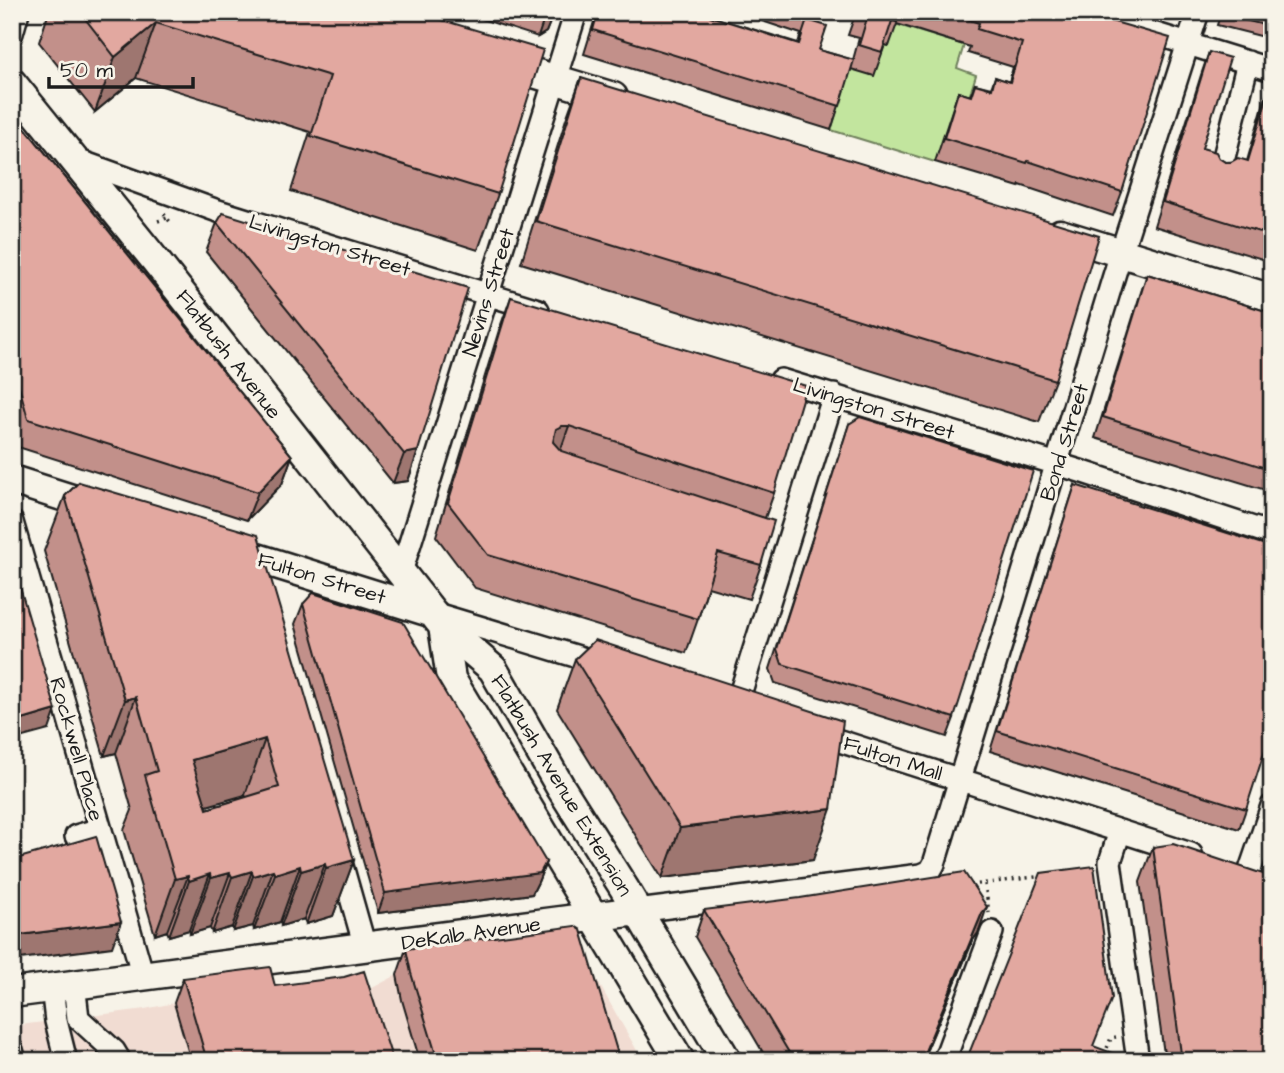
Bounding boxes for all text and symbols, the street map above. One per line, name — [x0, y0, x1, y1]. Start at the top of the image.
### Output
scale bar — [49, 46, 192, 90]
text: 50 m — [60, 56, 114, 85]
street label: Livingston Street — [245, 207, 415, 286]
street label: Nevins Street — [455, 224, 522, 360]
street label: Flatbush Avenue — [169, 283, 288, 425]
street label: Livingston Street — [789, 370, 959, 449]
street label: Bond Street — [1033, 379, 1096, 504]
street label: Fulton Street — [254, 545, 390, 612]
street label: Flatbush Avenue Extension — [484, 669, 639, 902]
street label: Rockwell Place — [42, 674, 111, 824]
street label: Fulton Mall — [840, 729, 946, 788]
street label: DeKalb Avenue — [400, 909, 542, 958]

